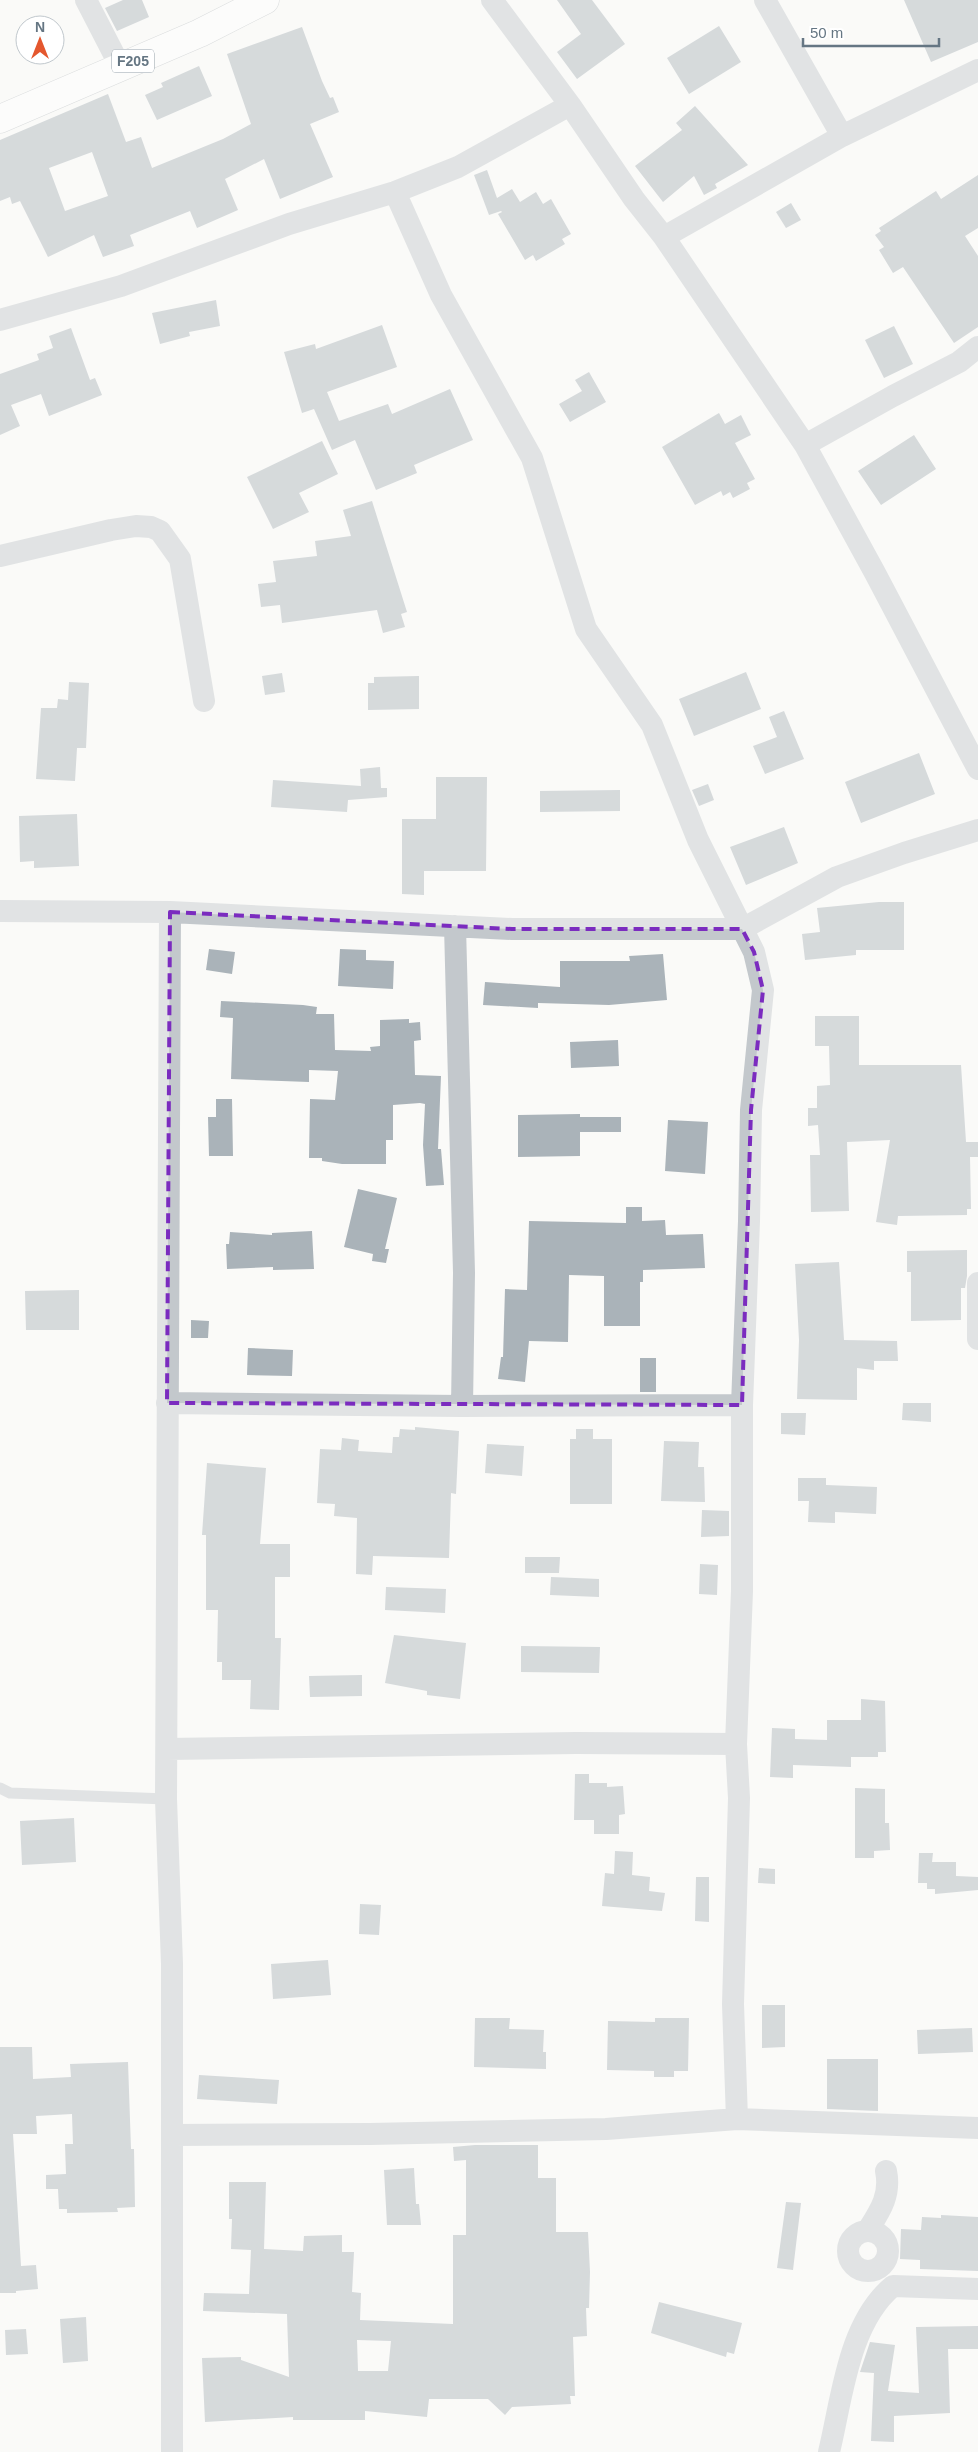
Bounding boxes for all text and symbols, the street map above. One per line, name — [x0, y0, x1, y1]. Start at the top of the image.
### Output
north arrow — [15, 15, 65, 65]
scale bar — [803, 15, 939, 47]
text: N — [35, 19, 45, 35]
text: 50 m — [810, 24, 843, 41]
road number: F205 — [112, 49, 154, 72]

